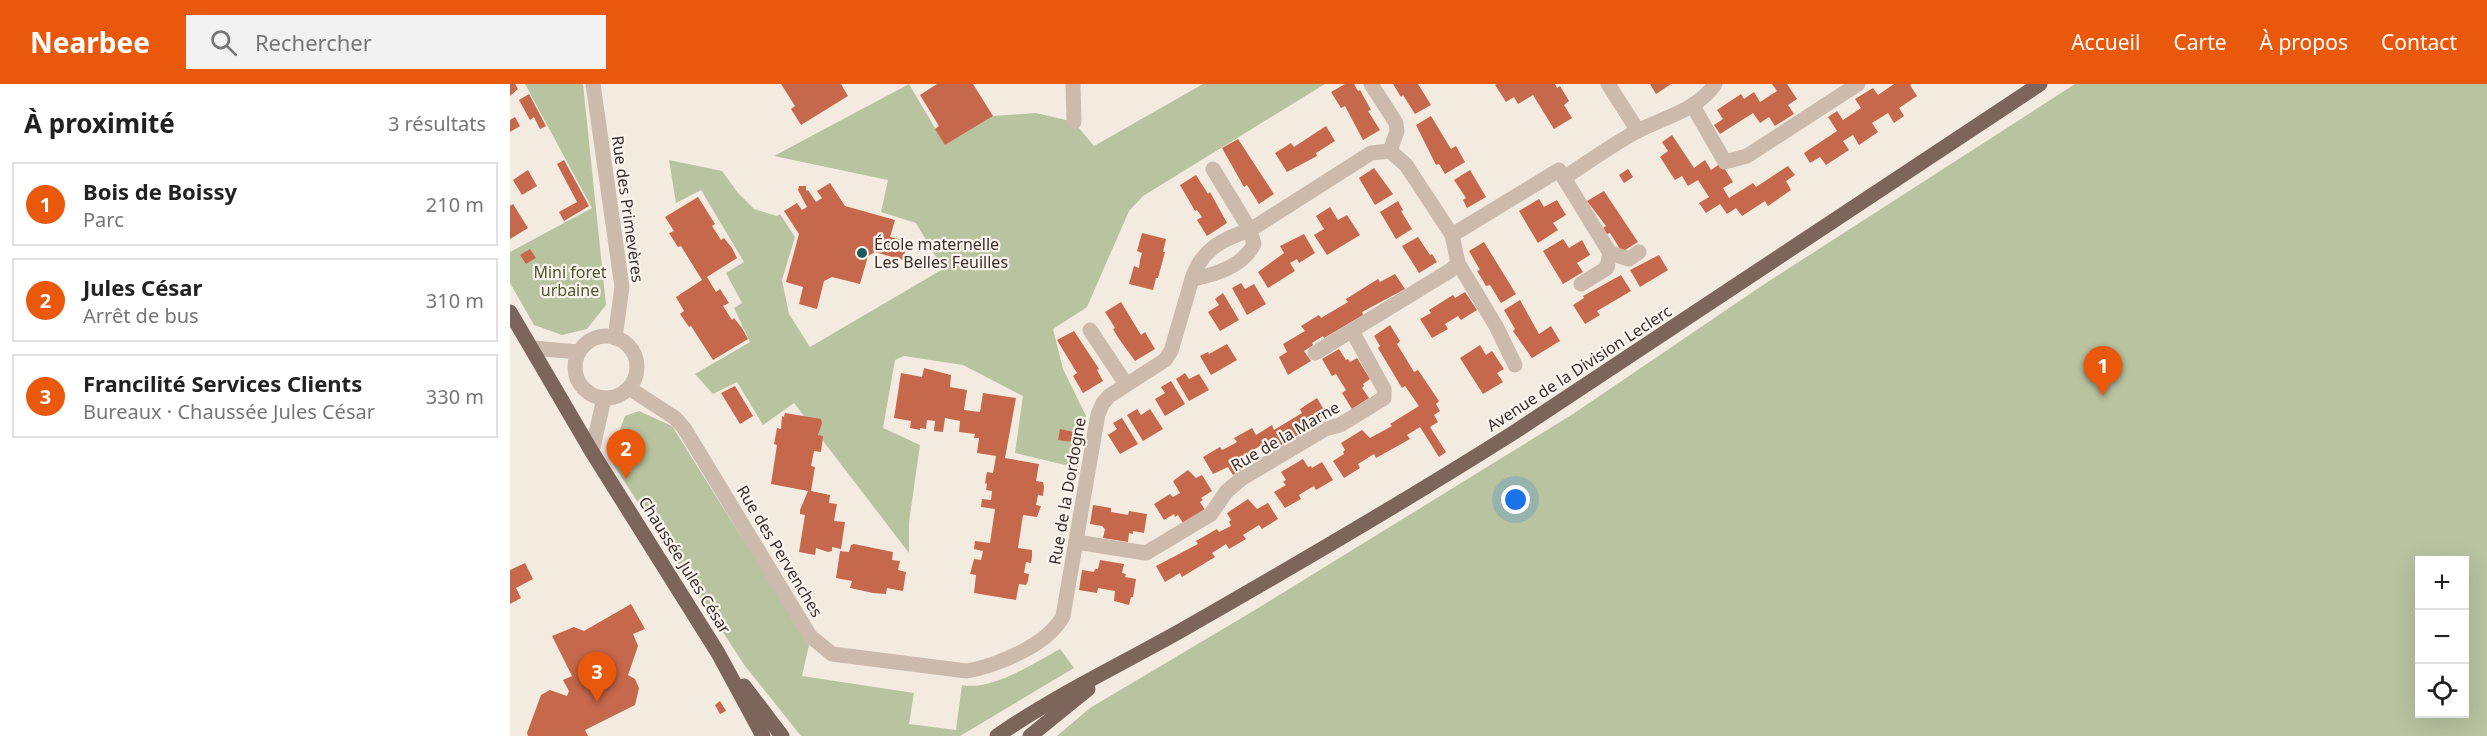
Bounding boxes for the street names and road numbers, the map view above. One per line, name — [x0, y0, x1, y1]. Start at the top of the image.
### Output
street label: Rue des Primevères — [607, 134, 649, 284]
street label: Avenue de la Division Leclerc — [1482, 300, 1676, 436]
street label: Rue de la Marne — [1227, 396, 1343, 476]
street label: Rue de la Dordogne — [1043, 416, 1091, 566]
street label: Rue des Pervenches — [732, 481, 828, 621]
street label: Chaussée Jules César — [634, 492, 736, 638]

